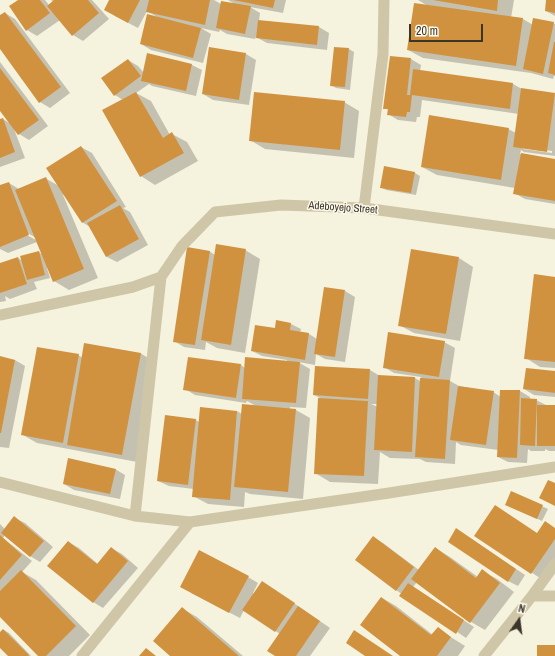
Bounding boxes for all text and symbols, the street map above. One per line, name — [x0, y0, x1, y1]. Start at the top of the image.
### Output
scale bar — [411, 16, 485, 42]
text: 20 m — [416, 23, 438, 39]
street label: Adeboyejo Street — [308, 199, 378, 217]
north arrow — [499, 600, 539, 640]
text: N — [517, 601, 527, 616]

